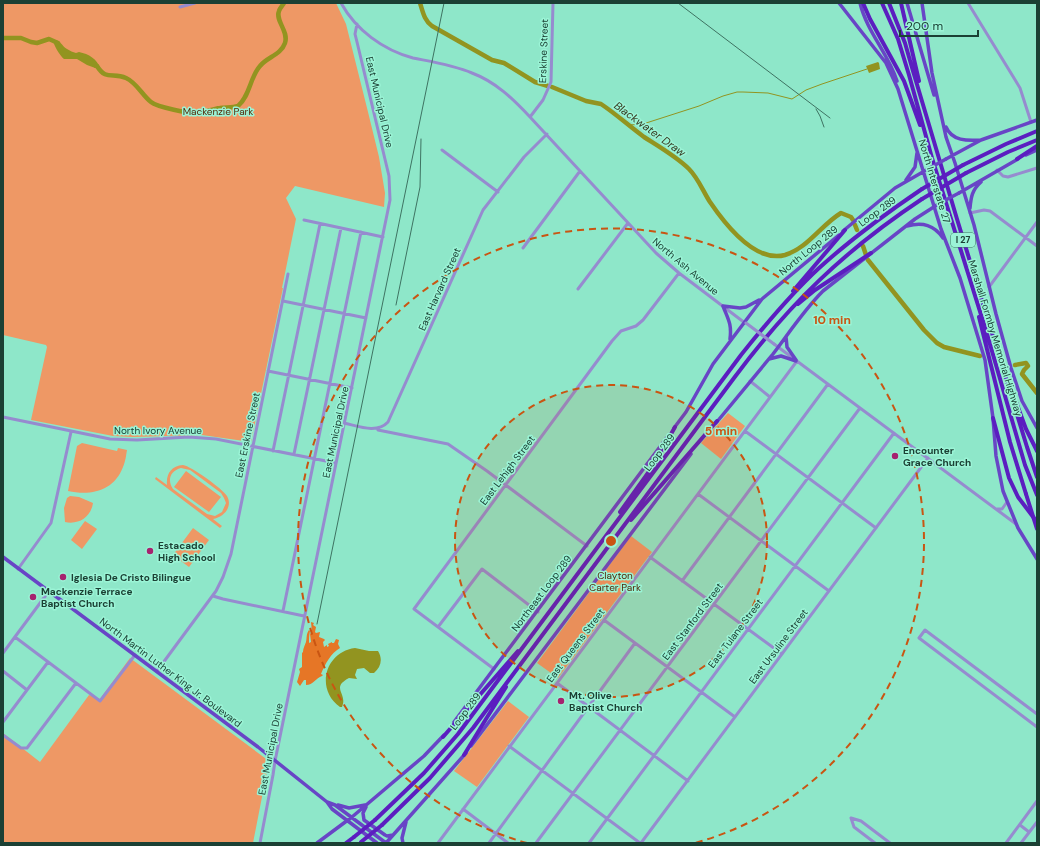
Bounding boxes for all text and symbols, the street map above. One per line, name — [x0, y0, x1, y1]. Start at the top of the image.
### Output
scale bar — [900, 12, 978, 38]
text: 200 m — [906, 18, 943, 34]
street label: Erskine Street — [536, 19, 551, 83]
street label: East Municipal Drive — [363, 55, 396, 149]
water label: Blackwater Draw — [611, 98, 689, 160]
park label: Mackenzie Park — [183, 105, 253, 118]
street label: North Interstate 27 — [916, 138, 953, 225]
street label: Loop 289 — [856, 193, 899, 229]
street label: North Loop 289 — [776, 223, 841, 278]
road number: I 27 — [951, 233, 975, 247]
street label: North Ash Avenue — [650, 235, 722, 298]
street label: East Harvard Street — [415, 246, 464, 333]
street label: Marshall Formby Memorial Highway — [966, 258, 1026, 418]
text: 10 min — [813, 312, 851, 328]
street label: East Municipal Drive — [319, 385, 352, 479]
street label: East Erskine Street — [232, 391, 263, 479]
text: 5 min — [705, 423, 737, 439]
street label: North Ivory Avenue — [114, 424, 202, 437]
street label: Loop 289 — [641, 431, 678, 474]
street label: East Lehigh Street — [477, 433, 538, 508]
place label: Encounter Grace Church — [903, 444, 971, 469]
marker: Encounter Grace Church — [890, 451, 900, 461]
centre of rings — [604, 534, 618, 548]
place label: Estacado High School — [158, 539, 216, 564]
marker: Estacado High School — [145, 546, 155, 556]
street label: Northeast Loop 289 — [508, 553, 574, 634]
park label: Clayton Carter Park — [589, 569, 641, 594]
place label: Iglesia De Cristo Bilingue — [71, 571, 191, 584]
marker: Iglesia De Cristo Bilingue — [58, 572, 68, 582]
street label: East Stanford Street — [659, 580, 726, 662]
place label: Mackenzie Terrace Baptist Church — [41, 585, 133, 610]
marker: Mackenzie Terrace Baptist Church — [28, 592, 38, 602]
street label: East Tulane Street — [705, 596, 766, 671]
street label: East Queens Street — [543, 606, 607, 685]
street label: East Ursuline Street — [746, 606, 811, 686]
street label: North Martin Luther King Jr. Boulevard — [97, 615, 244, 730]
place label: Mt. Olive Baptist Church — [569, 689, 643, 714]
street label: Loop 289 — [447, 690, 484, 733]
marker: Mt. Olive Baptist Church — [556, 696, 566, 706]
street label: East Municipal Drive — [255, 702, 286, 796]

